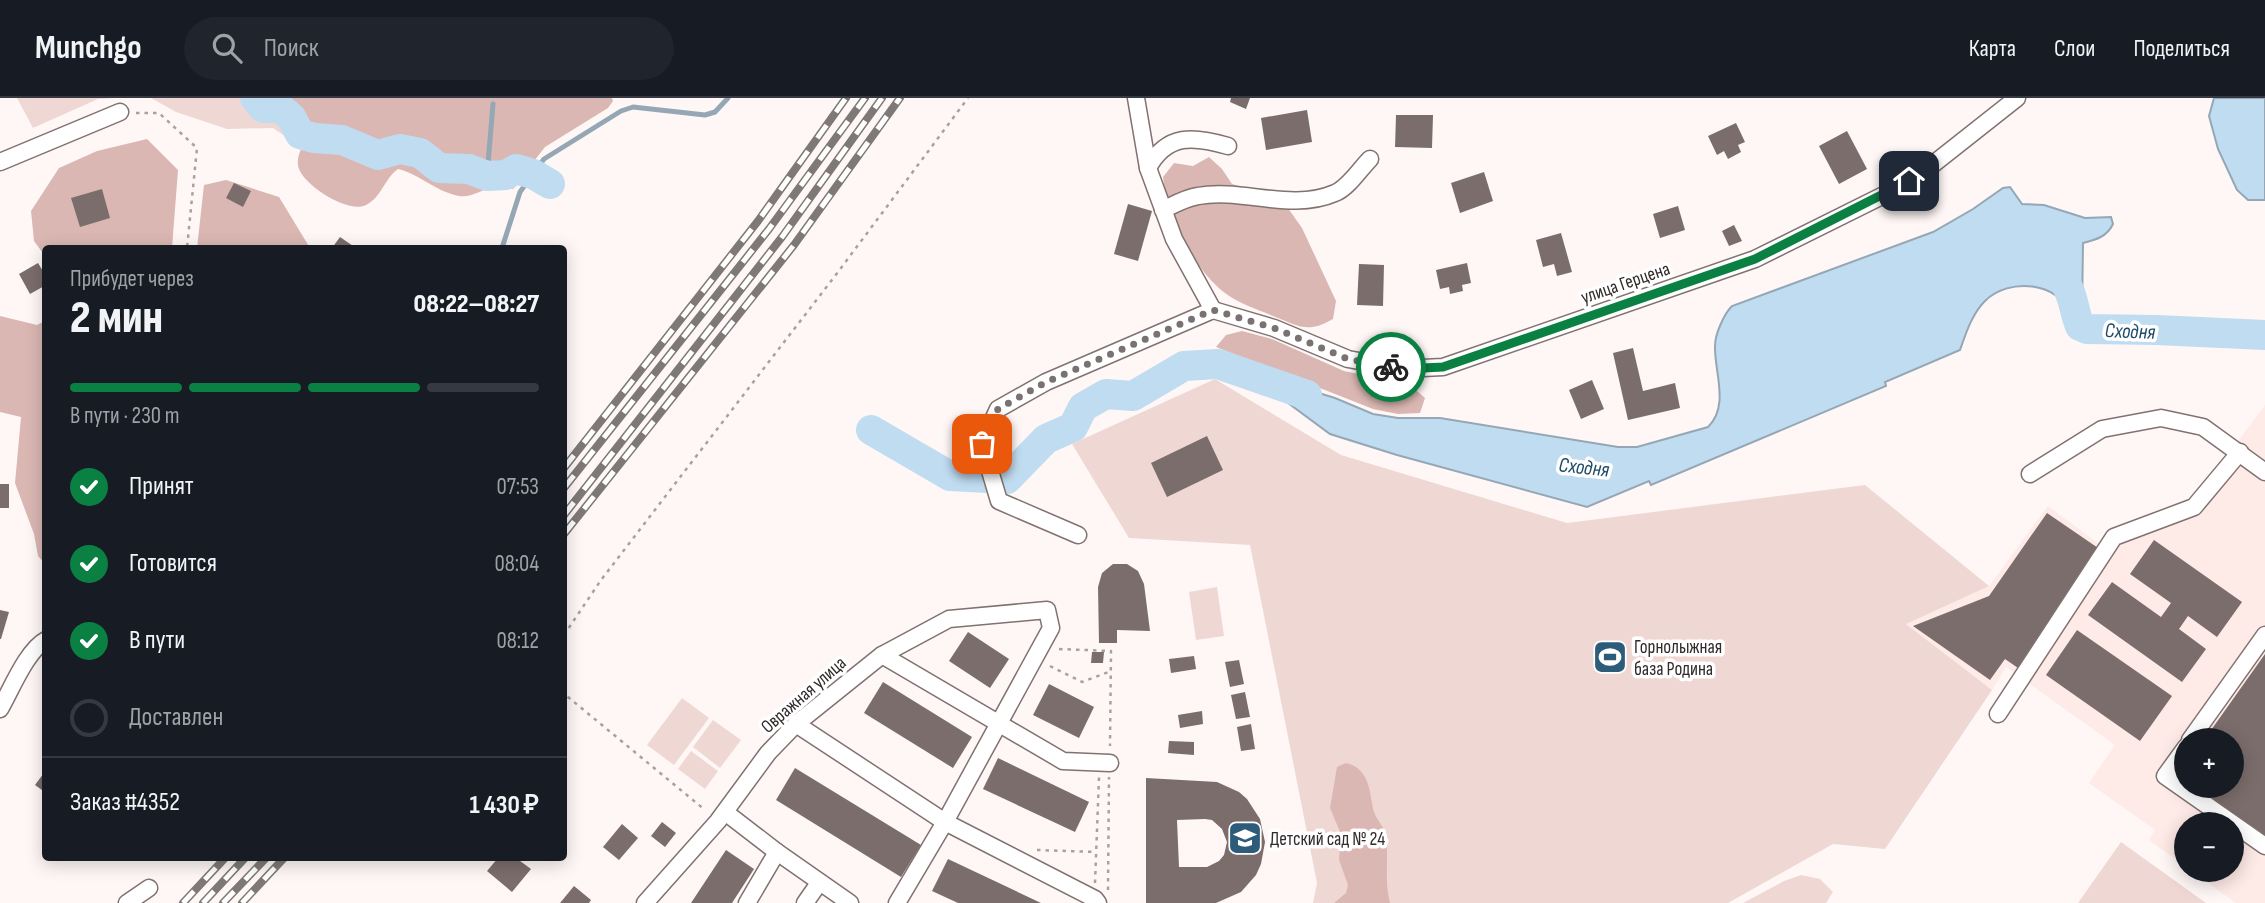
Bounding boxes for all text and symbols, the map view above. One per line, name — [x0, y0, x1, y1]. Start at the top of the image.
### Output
search box — [184, 17, 674, 80]
text: Munchgo — [35, 28, 142, 68]
icon: search — [208, 29, 246, 67]
text: Поиск — [264, 33, 319, 64]
text: Карта — [1969, 34, 2016, 63]
text: Слои — [2054, 34, 2095, 63]
text: Поделиться — [2133, 34, 2230, 63]
pin — [1879, 151, 1939, 211]
icon: home — [1890, 162, 1928, 200]
street label: улица Герцена — [1578, 257, 1673, 309]
text: Прибудет через — [70, 265, 194, 293]
text: 08:22–08:27 — [414, 289, 539, 320]
text: 2 мин — [70, 291, 163, 346]
water label: Сходня — [2104, 318, 2156, 345]
courier — [1356, 332, 1426, 402]
icon: bike — [1372, 348, 1410, 386]
text: В пути · 230 m — [70, 402, 179, 430]
pin — [952, 414, 1012, 474]
icon: bag — [963, 425, 1001, 463]
water label: Сходня — [1557, 452, 1610, 483]
icon: check — [70, 468, 108, 506]
text: Принят — [129, 471, 194, 502]
text: 07:53 — [497, 473, 539, 501]
icon: check — [70, 545, 108, 583]
text: Готовится — [129, 548, 217, 579]
text: 08:04 — [494, 550, 539, 578]
icon: check — [70, 622, 108, 660]
text: В пути — [129, 625, 185, 656]
text: 08:12 — [497, 627, 539, 655]
place label: Горнолыжная база Родина — [1634, 636, 1722, 681]
sports icon: Горнолыжная база Родина — [1591, 638, 1629, 676]
street label: Овражная улица — [757, 652, 851, 738]
text: Доставлен — [129, 702, 223, 733]
map controls — [2174, 728, 2244, 882]
button: + — [2174, 728, 2244, 798]
text: Заказ #4352 — [70, 787, 180, 818]
text: 1 430 ₽ — [469, 790, 539, 821]
button: − — [2174, 812, 2244, 882]
school or university icon: Детский сад № 24 — [1226, 819, 1264, 857]
place label: Детский сад № 24 — [1270, 828, 1385, 851]

